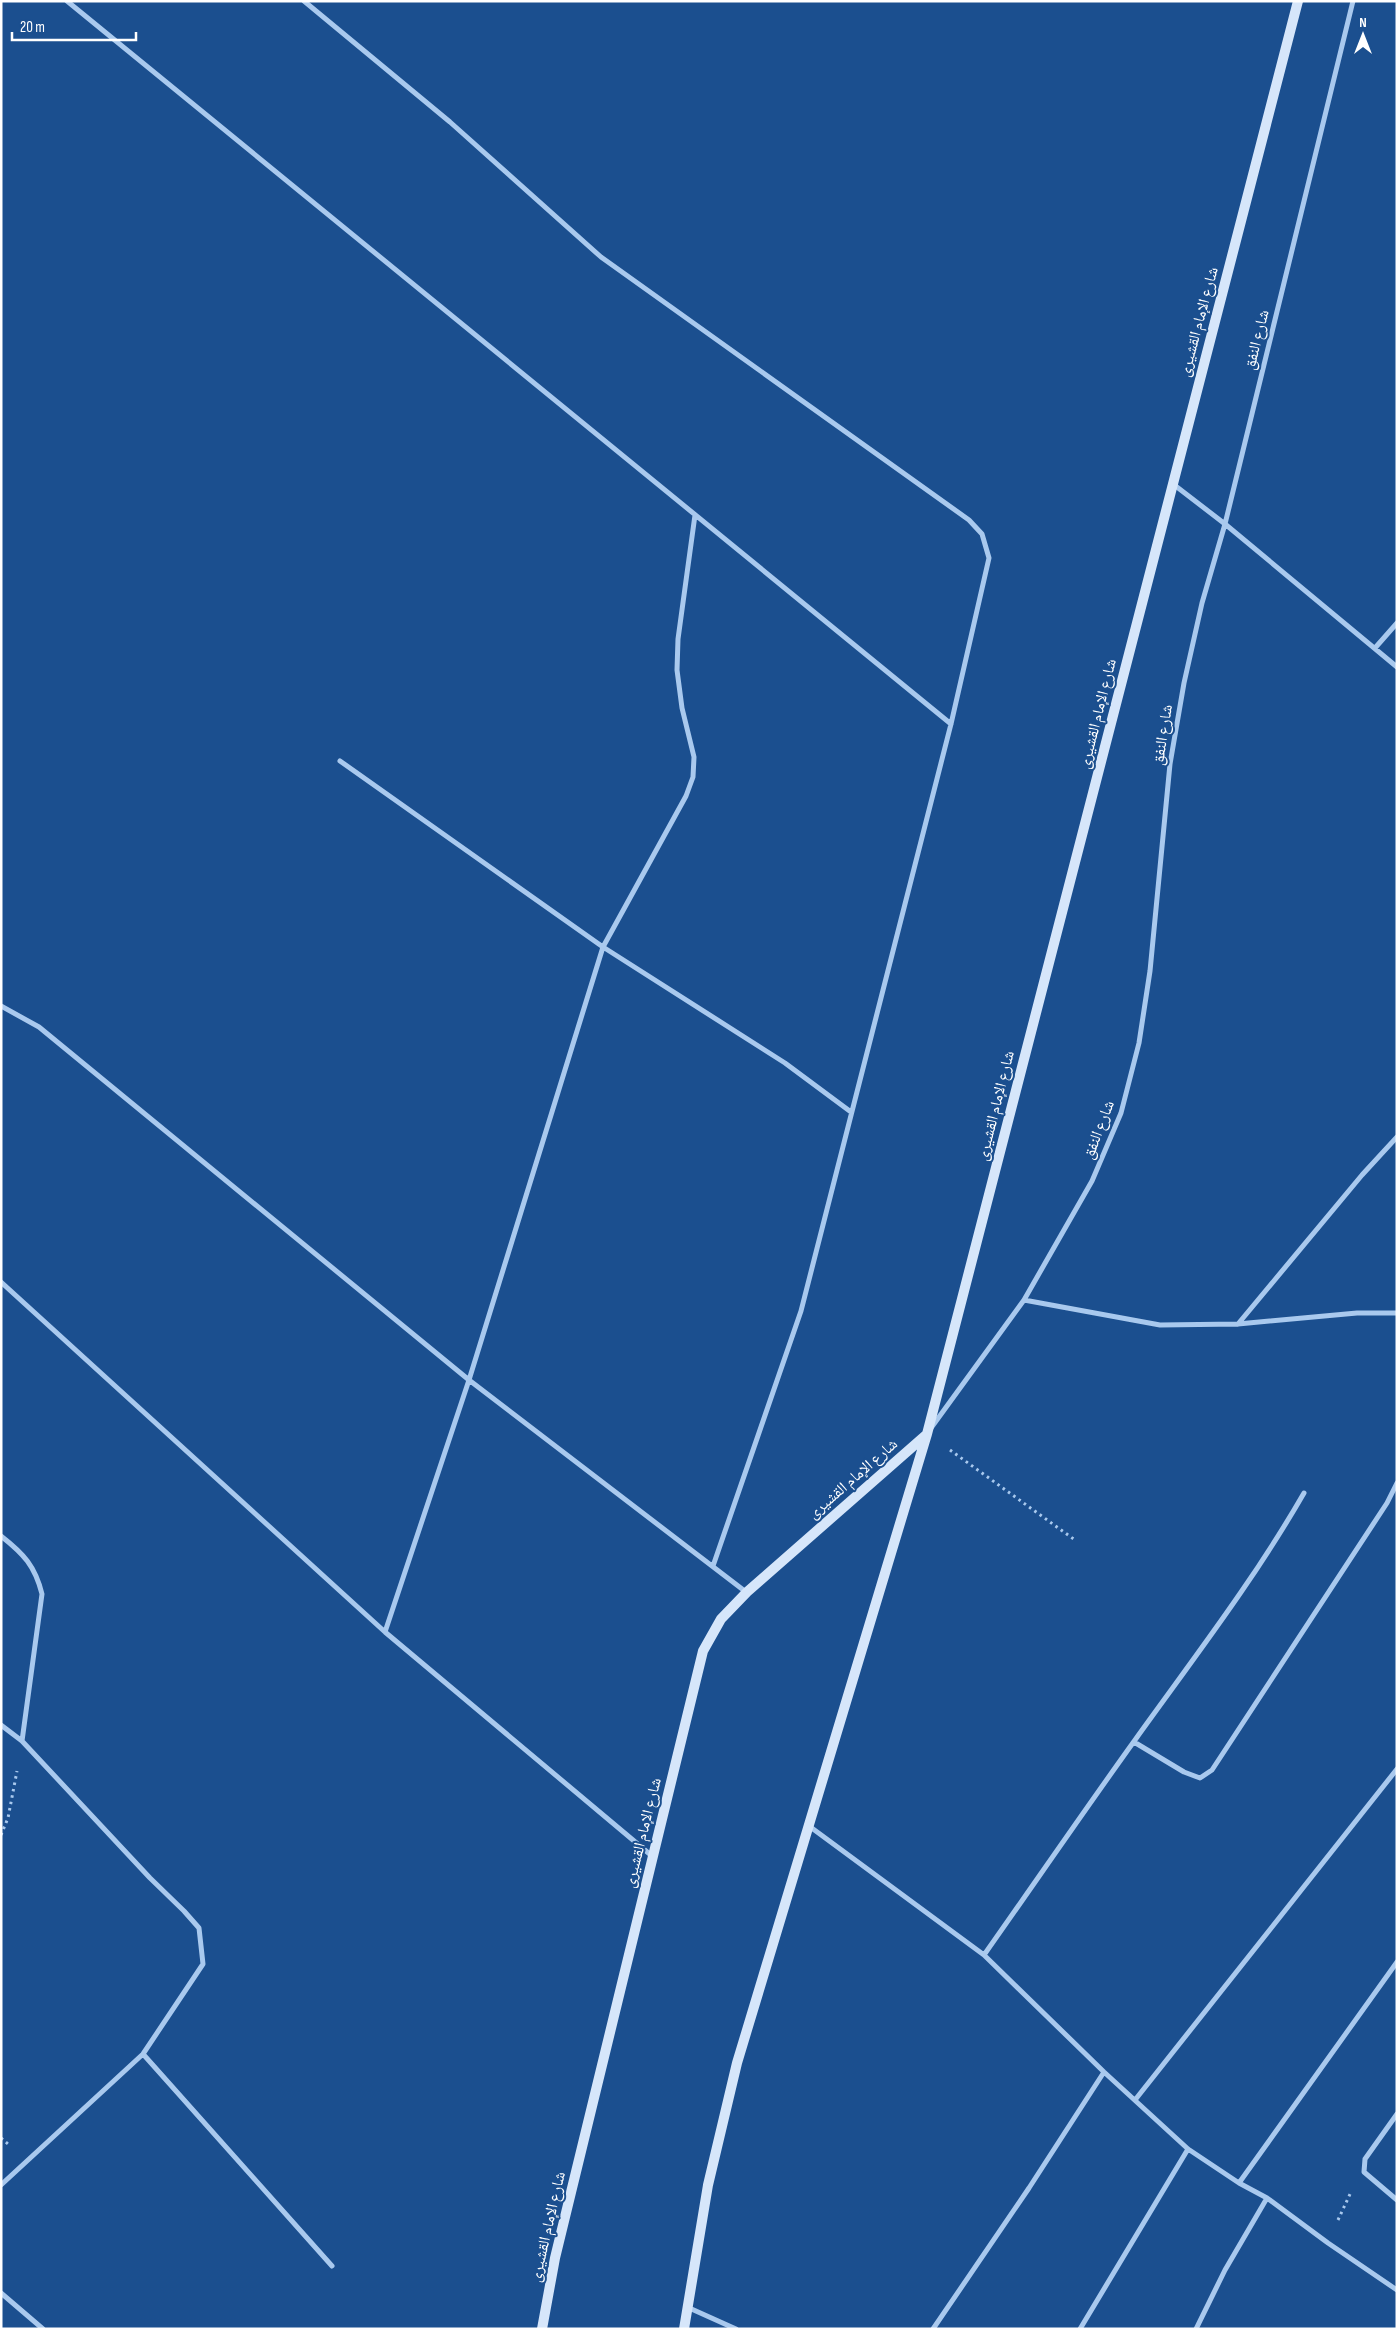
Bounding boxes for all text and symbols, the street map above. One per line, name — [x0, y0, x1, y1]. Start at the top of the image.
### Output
scale bar — [12, 10, 136, 42]
north arrow — [1338, 10, 1388, 60]
text: N — [1359, 14, 1367, 31]
text: 20 m — [20, 18, 45, 37]
street label: شارع الإمام القشيرى — [1175, 265, 1223, 379]
street label: شارع النفق — [1240, 308, 1274, 372]
street label: شارع الإمام القشيرى — [1075, 657, 1121, 771]
street label: شارع النفق — [1149, 703, 1177, 767]
street label: شارع الإمام القشيرى — [973, 1049, 1019, 1163]
street label: شارع النفق — [1079, 1098, 1119, 1162]
street label: شارع الإمام القشيرى — [804, 1435, 902, 1523]
street label: شارع الإمام القشيرى — [620, 1776, 666, 1890]
street label: شارع الإمام القشيرى — [526, 2170, 570, 2284]

